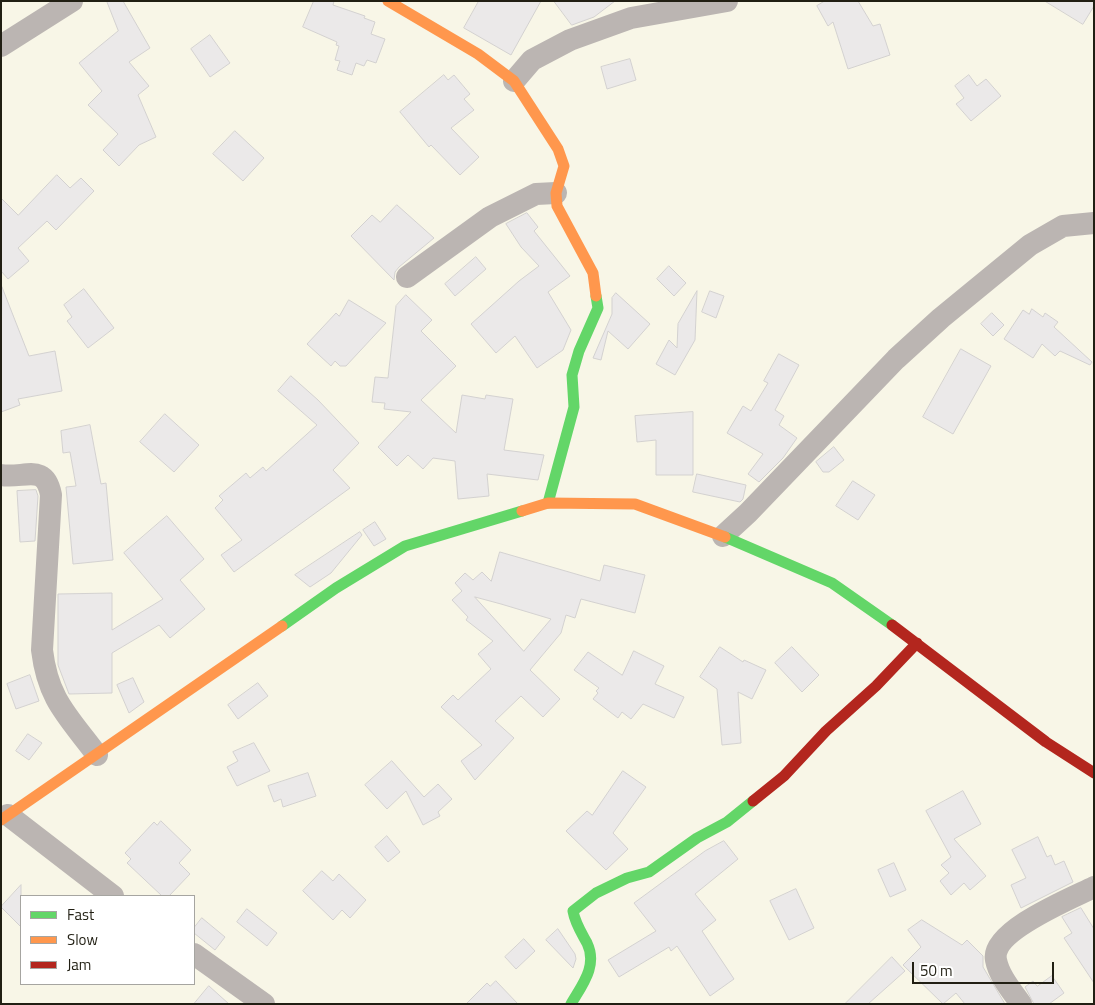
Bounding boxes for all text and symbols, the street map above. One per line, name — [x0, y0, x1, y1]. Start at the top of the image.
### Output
legend — [20, 895, 195, 985]
text: Fast — [67, 903, 94, 926]
text: Slow — [67, 928, 98, 951]
scale bar — [915, 952, 1058, 984]
text: Jam — [67, 953, 91, 976]
text: 50 m — [920, 959, 953, 982]

